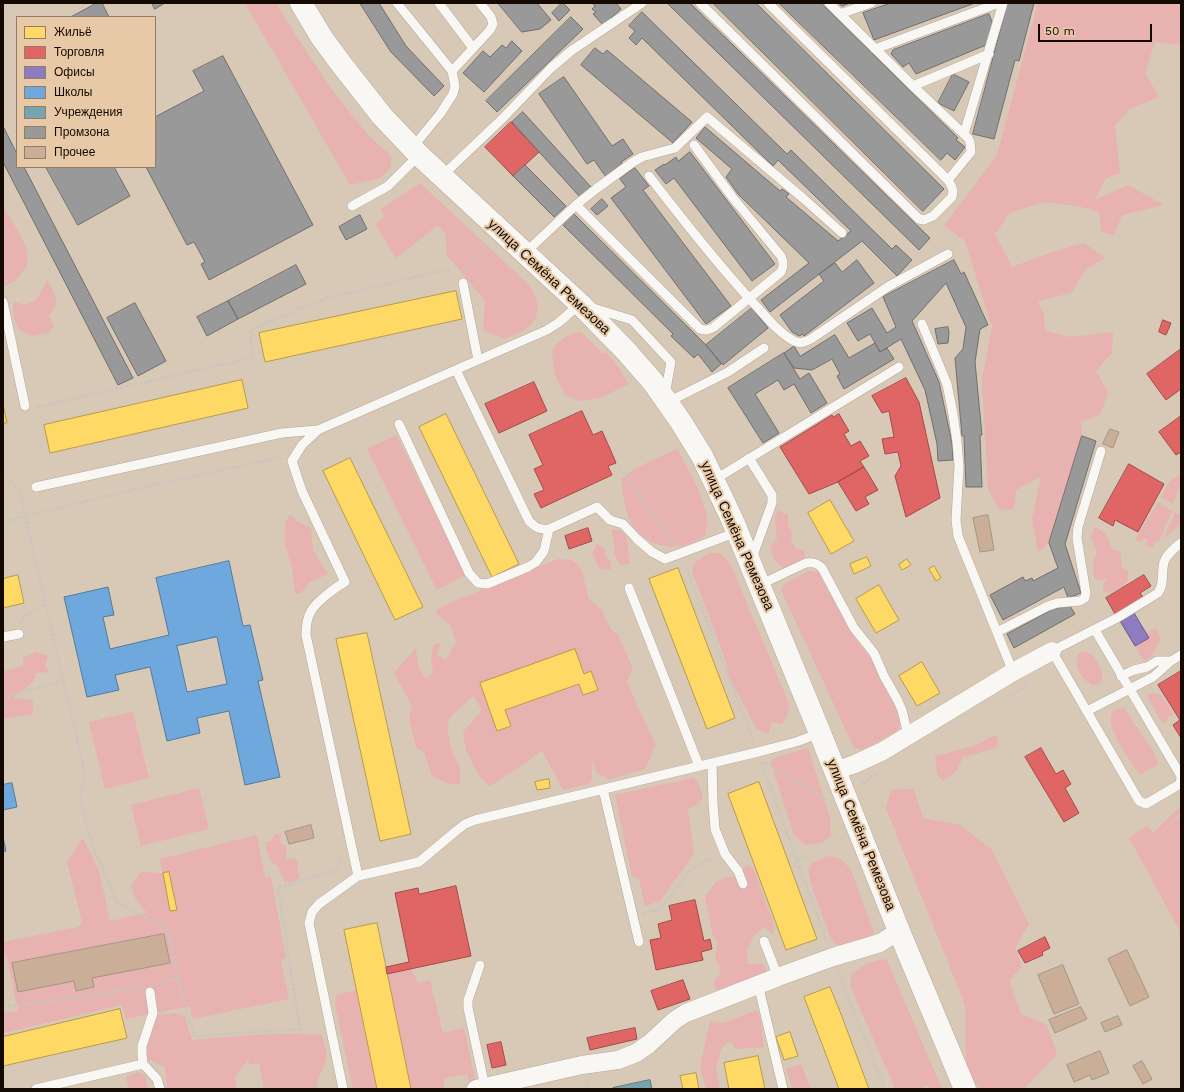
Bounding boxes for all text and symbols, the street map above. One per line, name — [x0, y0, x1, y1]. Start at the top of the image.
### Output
legend — [16, 16, 156, 168]
scale bar — [1040, 16, 1154, 42]
text: 50 m — [1045, 24, 1075, 38]
text: Жильё — [54, 25, 92, 39]
text: Торговля — [54, 45, 104, 59]
text: Офисы — [54, 65, 95, 79]
text: Школы — [54, 85, 92, 99]
text: Учреждения — [54, 105, 123, 119]
text: Промзона — [54, 125, 109, 139]
text: Прочее — [54, 145, 95, 159]
street label: улица Семёна Ремезова — [484, 216, 614, 338]
street label: улица Семёна Ремезова — [696, 459, 778, 613]
street label: улица Семёна Ремезова — [823, 757, 899, 913]

